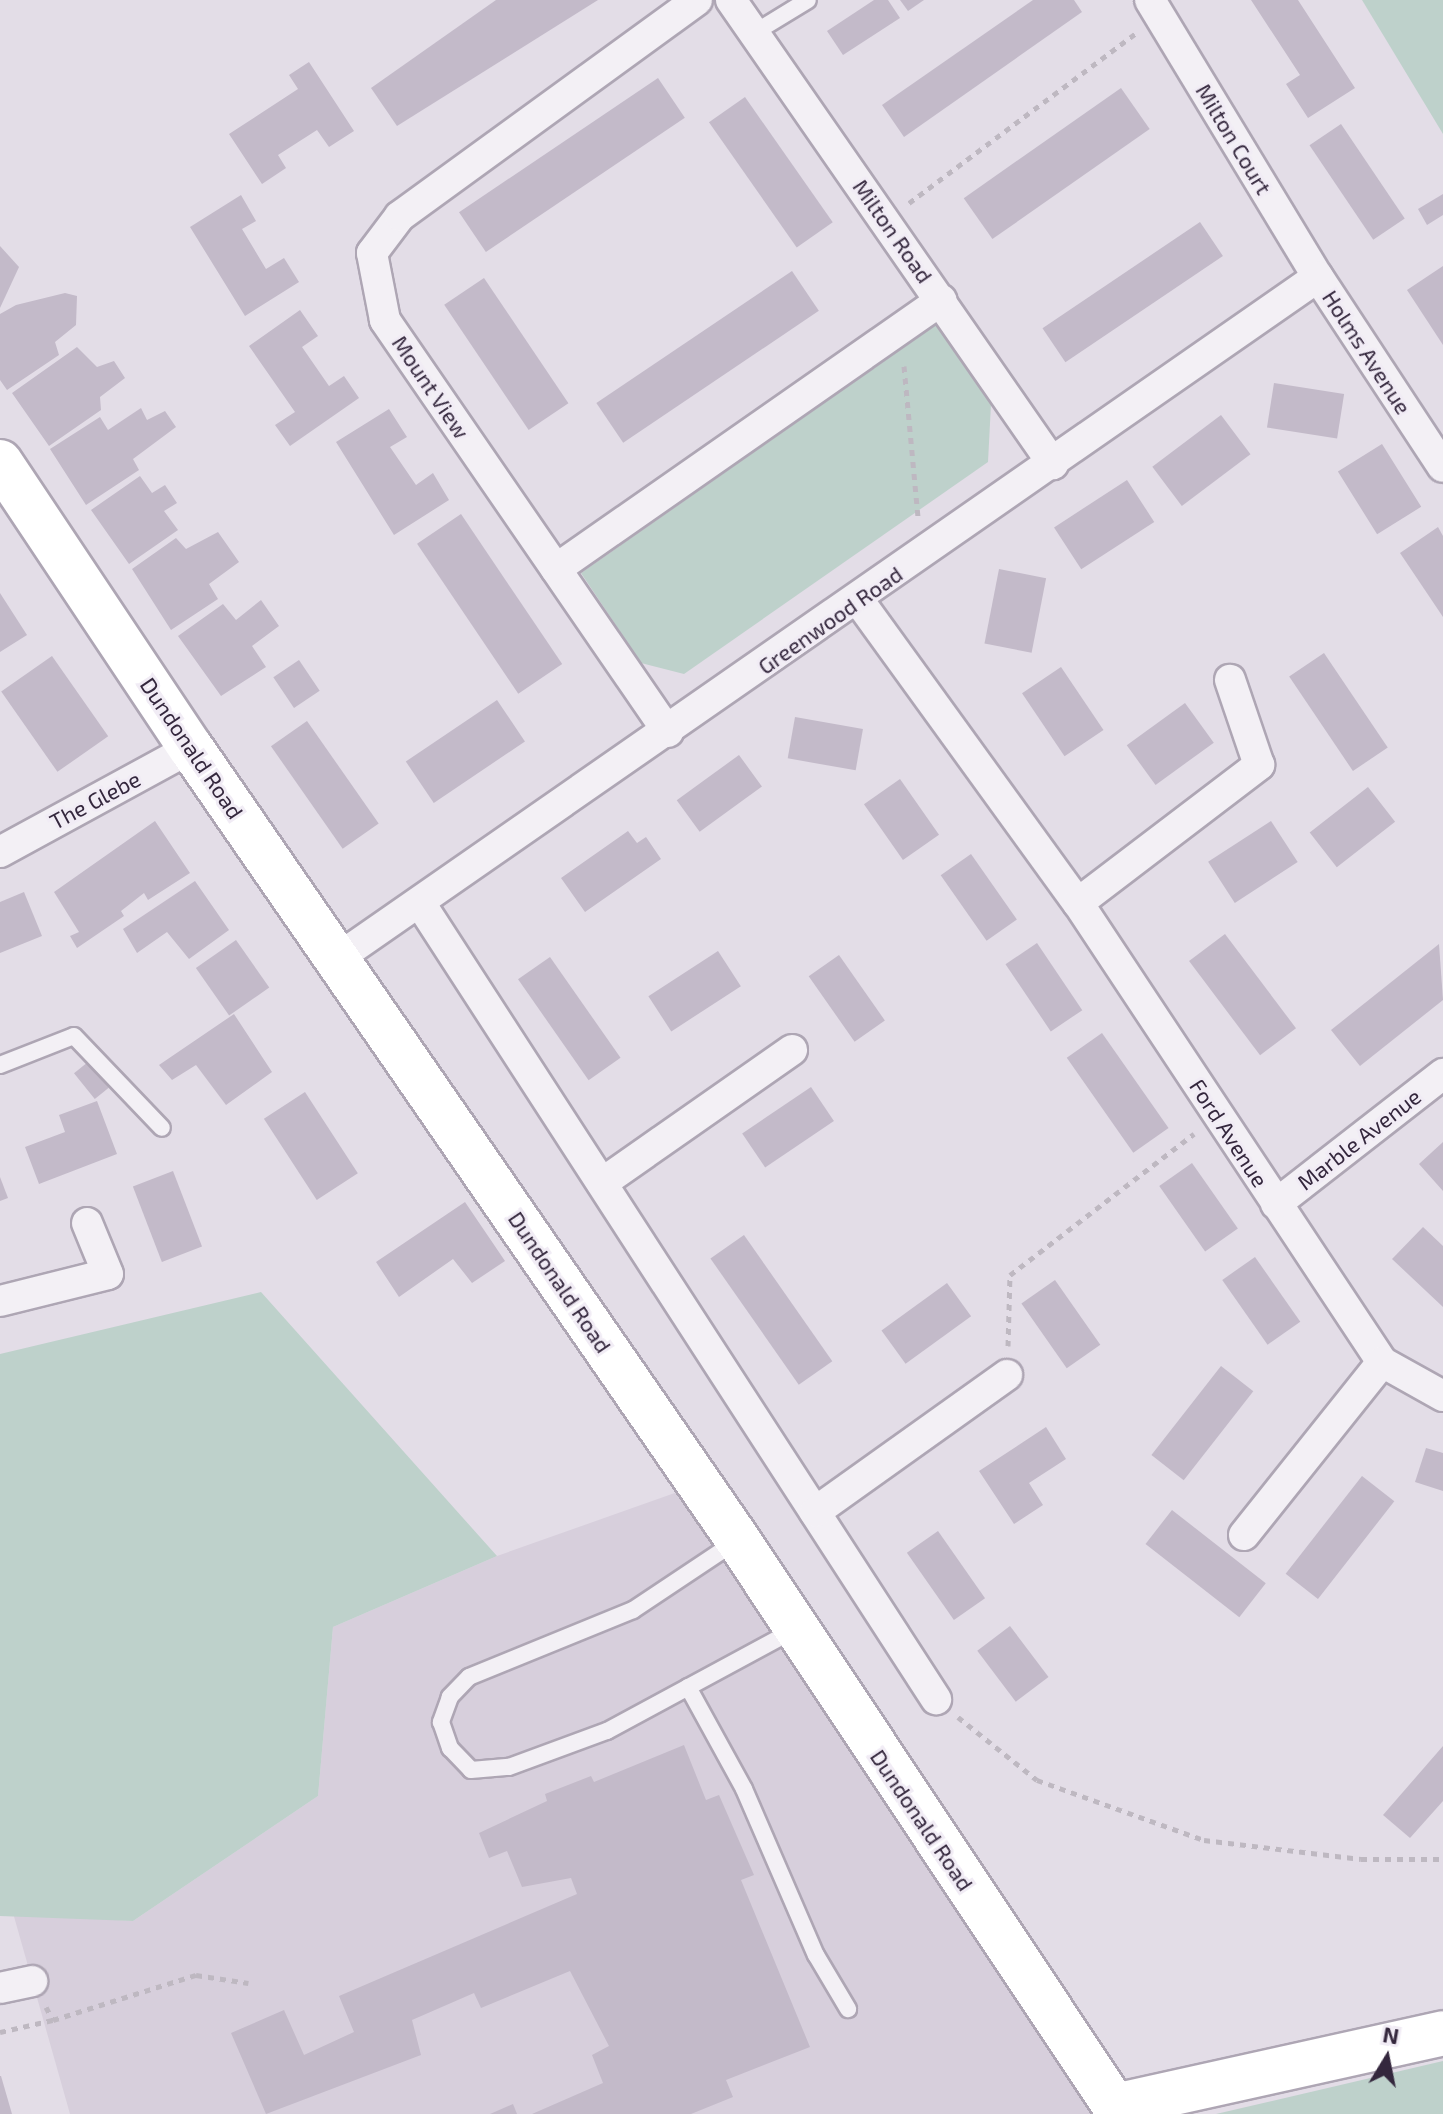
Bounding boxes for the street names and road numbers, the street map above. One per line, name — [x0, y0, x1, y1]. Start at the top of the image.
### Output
street label: Milton Court — [1191, 79, 1277, 199]
street label: Milton Road — [848, 174, 938, 288]
street label: Holms Avenue — [1317, 285, 1417, 419]
street label: Mount View — [387, 330, 475, 444]
street label: Greenwood Road — [753, 560, 907, 680]
street label: Dundonald Road — [135, 672, 249, 824]
street label: The Glebe — [45, 765, 145, 835]
street label: Ford Avenue — [1184, 1074, 1274, 1192]
street label: Marble Avenue — [1292, 1083, 1426, 1195]
street label: Dundonald Road — [503, 1206, 617, 1358]
street label: Dundonald Road — [865, 1744, 979, 1896]

